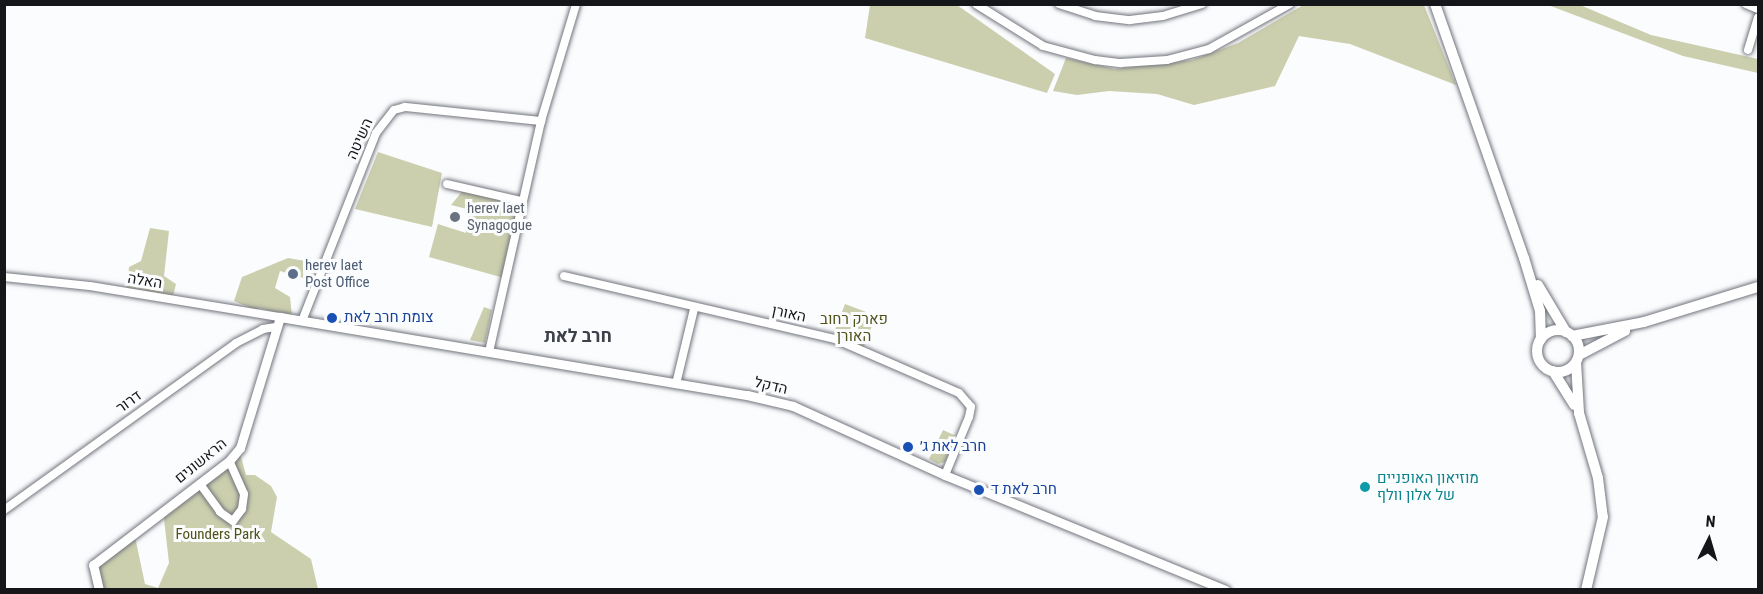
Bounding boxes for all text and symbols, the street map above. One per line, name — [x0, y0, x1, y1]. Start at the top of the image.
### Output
street label: השיטה — [343, 116, 377, 162]
place label: herev laet Synagogue — [467, 199, 532, 234]
marker: herev laet Synagogue — [448, 210, 462, 224]
place label: herev laet Post Office — [305, 256, 370, 291]
marker: herev laet Post Office — [286, 267, 300, 281]
street label: האלה — [126, 269, 164, 293]
street label: האורן — [770, 302, 808, 326]
place label: צומת חרב לאת — [344, 309, 433, 327]
park label: פארק רחוב האורן — [820, 310, 888, 345]
marker: צומת חרב לאת — [325, 311, 339, 325]
district label: חרב לאת — [544, 325, 612, 347]
street label: הדקל — [753, 373, 789, 399]
street label: דרור — [113, 387, 145, 417]
street label: הראשונים — [171, 435, 231, 487]
place label: חרב לאת ג׳ — [920, 438, 986, 456]
marker: חרב לאת ג׳ — [901, 440, 915, 454]
place label: מוזיאון האופניים של אלון וולף — [1377, 469, 1479, 504]
marker: מוזיאון האופניים של אלון וולף — [1358, 480, 1372, 494]
place label: חרב לאת ד — [991, 481, 1057, 499]
marker: חרב לאת ד — [972, 483, 986, 497]
north arrow — [1679, 510, 1739, 570]
text: N — [1705, 512, 1716, 531]
park label: Founders Park — [175, 526, 261, 544]

